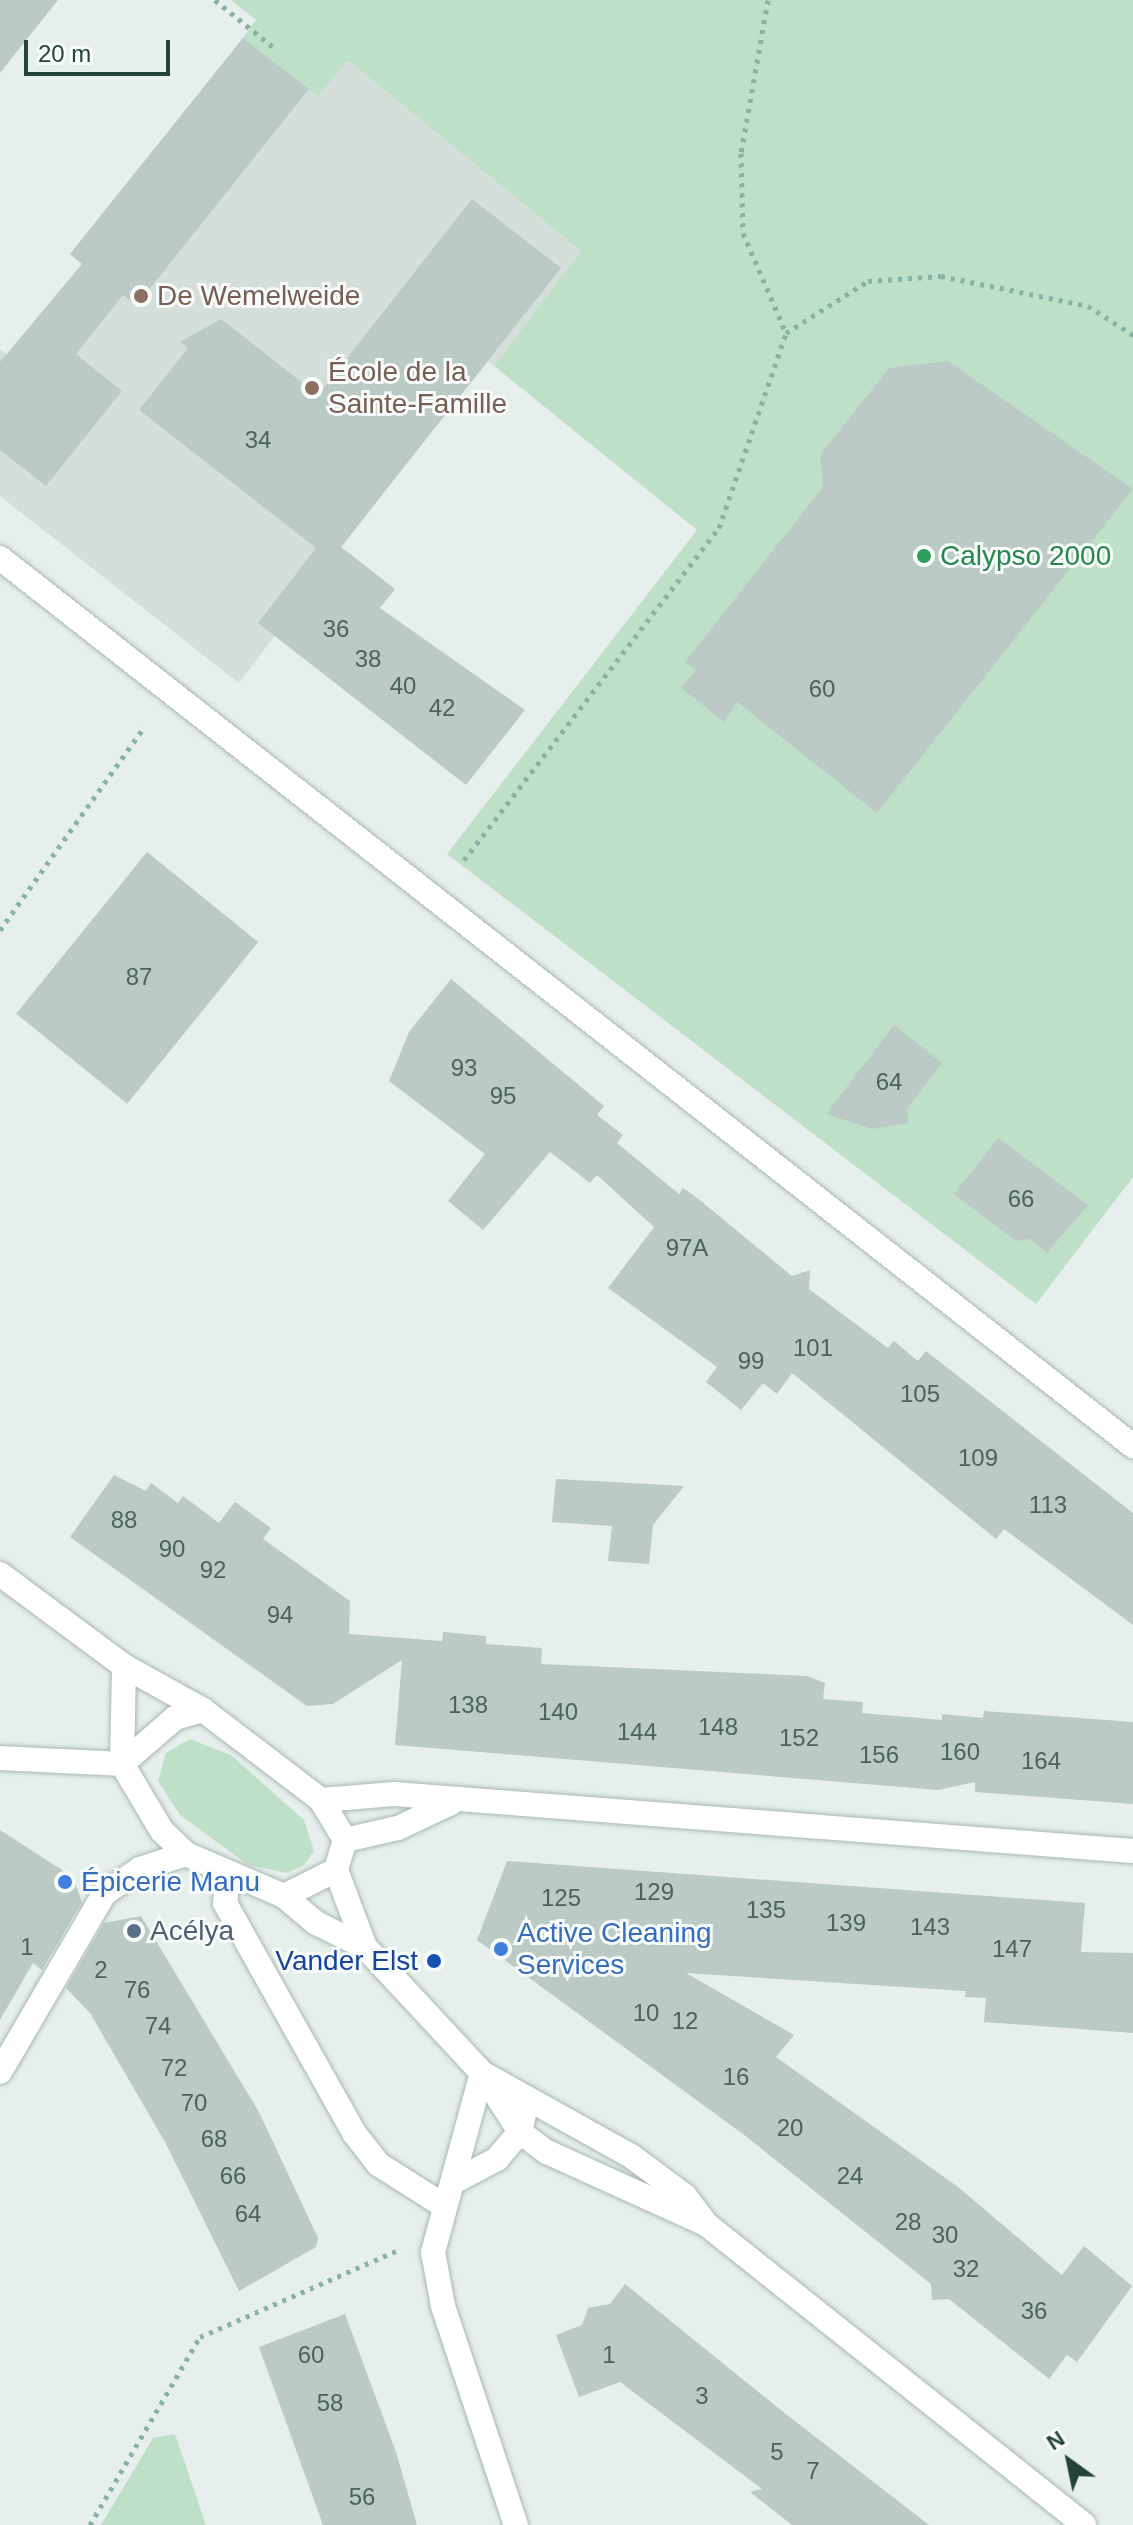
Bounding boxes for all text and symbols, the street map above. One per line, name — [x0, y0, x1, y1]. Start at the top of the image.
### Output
scale bar — [28, 24, 174, 74]
text: 20 m — [38, 40, 91, 67]
place label: De Wemelweide — [157, 279, 360, 313]
marker: De Wemelweide — [132, 287, 150, 305]
place label: École de la Sainte-Famille — [328, 355, 507, 421]
marker: École de la Sainte-Famille — [303, 379, 321, 397]
house number: 34 — [245, 426, 271, 454]
place label: Calypso 2000 — [940, 539, 1111, 573]
marker: Calypso 2000 — [915, 547, 933, 565]
house number: 36 — [323, 615, 349, 643]
house number: 38 — [355, 645, 381, 673]
house number: 40 — [390, 672, 416, 700]
house number: 60 — [809, 675, 835, 703]
house number: 42 — [429, 694, 455, 722]
house number: 87 — [126, 963, 152, 991]
house number: 93 — [451, 1054, 477, 1082]
house number: 64 — [876, 1068, 902, 1096]
house number: 95 — [490, 1082, 516, 1110]
house number: 66 — [1008, 1185, 1034, 1213]
house number: 97A — [666, 1234, 708, 1262]
house number: 101 — [793, 1334, 833, 1362]
house number: 99 — [738, 1347, 764, 1375]
house number: 105 — [900, 1380, 940, 1408]
house number: 109 — [958, 1444, 998, 1472]
house number: 113 — [1029, 1491, 1067, 1519]
house number: 88 — [111, 1506, 137, 1534]
house number: 90 — [159, 1535, 185, 1563]
house number: 92 — [200, 1556, 226, 1584]
house number: 94 — [267, 1601, 293, 1629]
house number: 138 — [448, 1691, 488, 1719]
house number: 140 — [538, 1698, 578, 1726]
house number: 148 — [698, 1713, 738, 1741]
house number: 144 — [617, 1718, 657, 1746]
house number: 152 — [779, 1724, 819, 1752]
house number: 160 — [940, 1738, 980, 1766]
house number: 156 — [859, 1741, 899, 1769]
house number: 164 — [1021, 1747, 1061, 1775]
place label: Épicerie Manu — [81, 1865, 260, 1899]
marker: Épicerie Manu — [56, 1873, 74, 1891]
house number: 129 — [634, 1878, 674, 1906]
house number: 125 — [541, 1884, 581, 1912]
house number: 135 — [746, 1896, 786, 1924]
house number: 139 — [826, 1909, 866, 1937]
house number: 143 — [910, 1913, 950, 1941]
place label: Acélya — [150, 1914, 234, 1948]
place label: Active Cleaning Services — [517, 1916, 712, 1982]
marker: Acélya — [125, 1922, 143, 1940]
house number: 1 — [20, 1933, 34, 1961]
house number: 147 — [992, 1935, 1032, 1963]
marker: Active Cleaning Services — [492, 1940, 510, 1958]
place label: Vander Elst — [275, 1944, 418, 1978]
marker: Vander Elst — [425, 1952, 443, 1970]
house number: 2 — [94, 1956, 108, 1984]
house number: 76 — [124, 1976, 150, 2004]
house number: 10 — [633, 1999, 659, 2027]
house number: 12 — [672, 2007, 698, 2035]
house number: 74 — [145, 2012, 171, 2040]
house number: 72 — [161, 2054, 187, 2082]
house number: 16 — [723, 2063, 749, 2091]
house number: 70 — [181, 2089, 207, 2117]
house number: 20 — [777, 2114, 803, 2142]
house number: 68 — [201, 2125, 227, 2153]
house number: 66 — [220, 2162, 246, 2190]
house number: 24 — [837, 2162, 863, 2190]
house number: 64 — [235, 2200, 261, 2228]
house number: 28 — [895, 2208, 921, 2236]
house number: 30 — [932, 2221, 958, 2249]
house number: 32 — [953, 2255, 979, 2283]
house number: 36 — [1021, 2297, 1047, 2325]
house number: 60 — [298, 2341, 324, 2369]
house number: 1 — [602, 2341, 616, 2369]
house number: 3 — [695, 2382, 709, 2410]
house number: 58 — [317, 2389, 343, 2417]
north arrow — [1029, 2421, 1109, 2501]
text: N — [1042, 2426, 1069, 2455]
house number: 5 — [770, 2438, 784, 2466]
house number: 7 — [806, 2457, 820, 2485]
house number: 56 — [349, 2483, 375, 2511]

